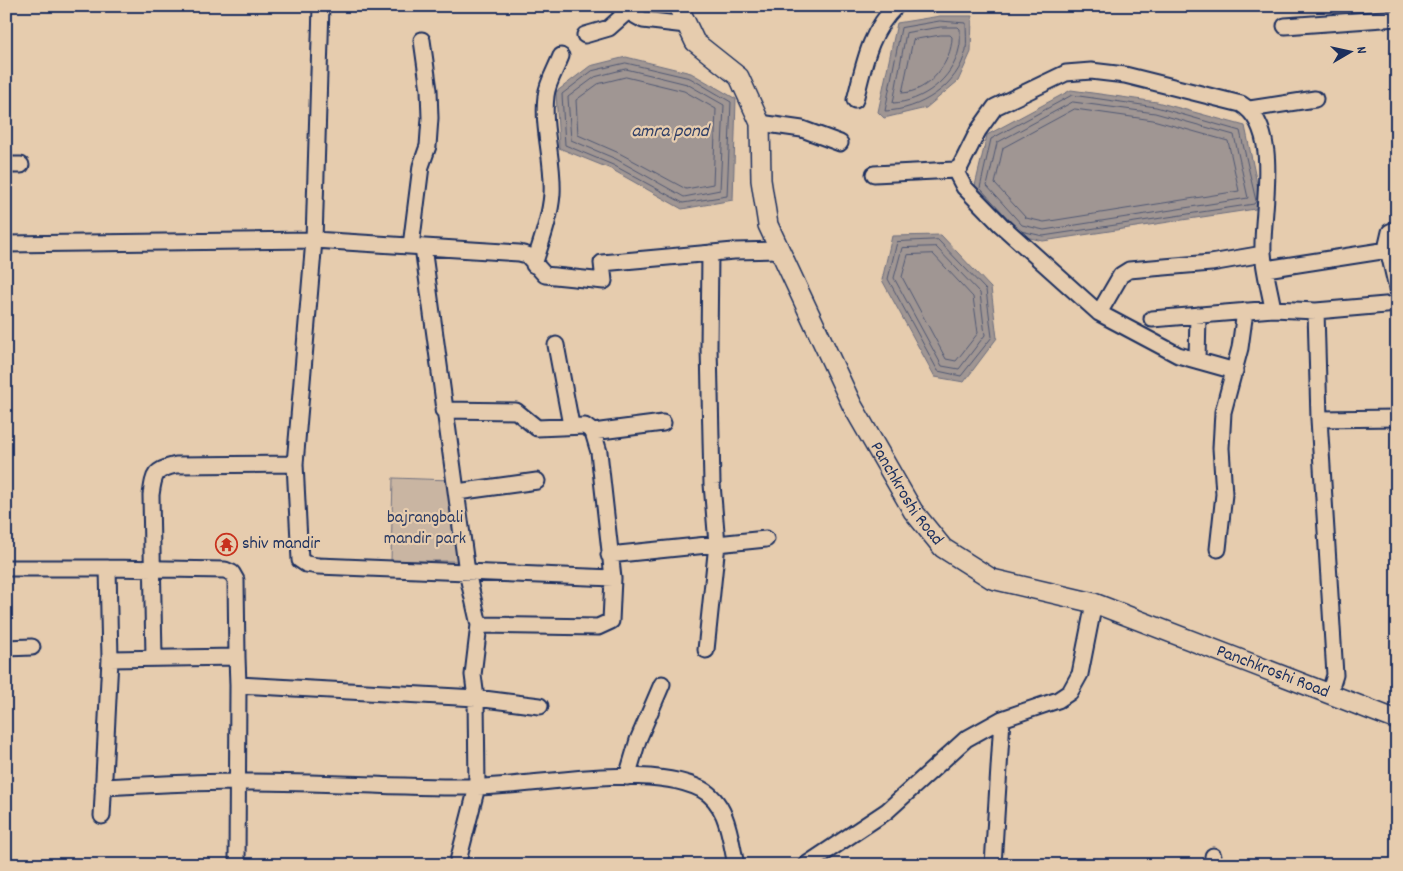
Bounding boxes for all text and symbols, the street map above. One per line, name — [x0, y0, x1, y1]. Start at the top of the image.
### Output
north arrow — [1326, 28, 1376, 78]
text: N — [1350, 45, 1371, 55]
water label: amra pond — [631, 119, 711, 146]
street label: Panchkroshi Road — [863, 437, 949, 551]
park label: bajrangbali mandir park — [384, 506, 466, 552]
temple icon: shiv mandir — [214, 532, 238, 556]
place label: shiv mandir — [242, 532, 321, 557]
street label: Panchkroshi Road — [1212, 639, 1333, 705]

